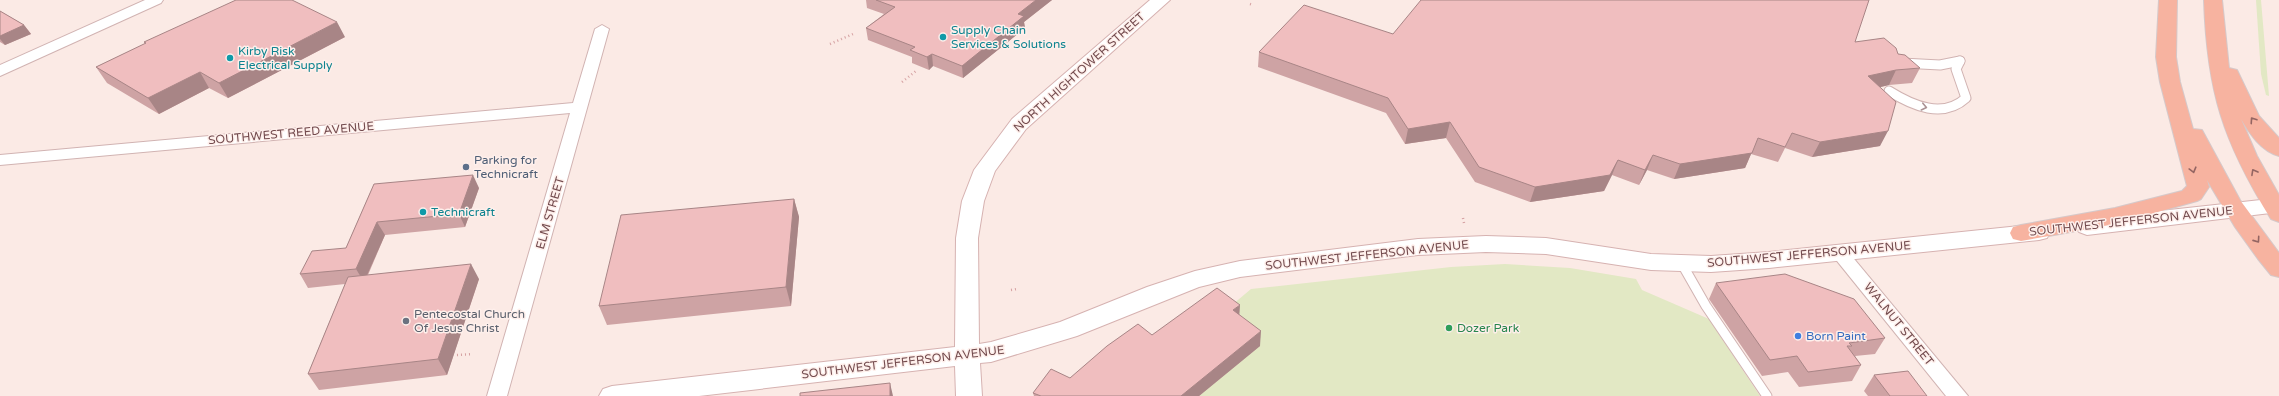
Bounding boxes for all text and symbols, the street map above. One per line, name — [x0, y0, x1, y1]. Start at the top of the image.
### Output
street label: NORTH HIGHTOWER STREET — [1011, 9, 1148, 135]
place label: Supply Chain Services & Solutions — [951, 23, 1066, 51]
marker: Supply Chain Services & Solutions — [938, 32, 948, 42]
place label: Kirby Risk Electrical Supply — [238, 44, 333, 72]
marker: Kirby Risk Electrical Supply — [225, 53, 235, 63]
one-way arrow — [1921, 102, 1927, 110]
one-way arrow — [2250, 117, 2258, 124]
street label: SOUTHWEST REED AVENUE — [207, 119, 375, 147]
place label: Parking for Technicraft — [474, 153, 538, 181]
marker: Parking for Technicraft — [461, 162, 471, 172]
one-way arrow — [2189, 167, 2197, 173]
one-way arrow — [2252, 168, 2259, 176]
street label: ELM STREET — [533, 175, 567, 251]
street label: SOUTHWEST JEFFERSON AVENUE — [2029, 203, 2234, 239]
place label: Technicraft — [431, 205, 495, 219]
marker: Technicraft — [418, 207, 428, 217]
one-way arrow — [2252, 236, 2260, 243]
street label: SOUTHWEST JEFFERSON AVENUE — [1265, 237, 1470, 273]
street label: SOUTHWEST JEFFERSON AVENUE — [1707, 238, 1912, 270]
street label: WALNUT STREET — [1861, 280, 1937, 369]
place label: Pentecostal Church Of Jesus Christ — [414, 307, 525, 335]
marker: Pentecostal Church Of Jesus Christ — [401, 316, 411, 326]
place label: Dozer Park — [1457, 321, 1520, 335]
marker: Dozer Park — [1444, 323, 1454, 333]
place label: Born Paint — [1806, 329, 1866, 343]
marker: Born Paint — [1793, 331, 1803, 341]
street label: SOUTHWEST JEFFERSON AVENUE — [801, 343, 1006, 381]

